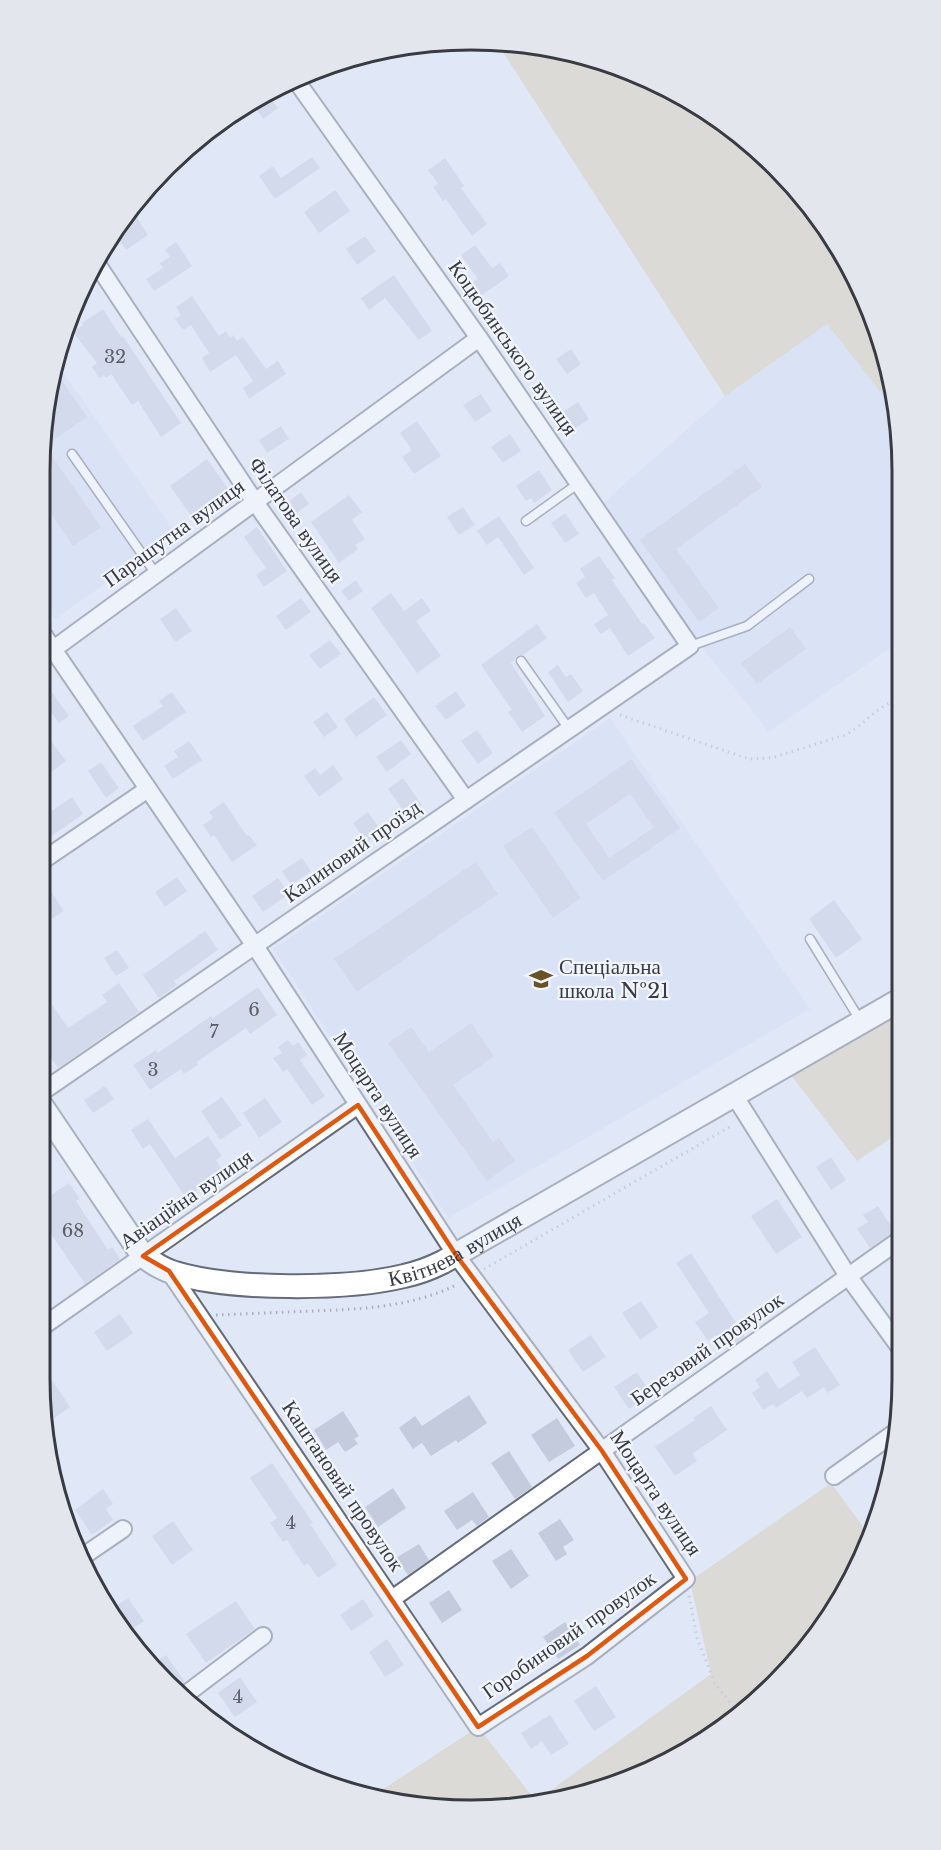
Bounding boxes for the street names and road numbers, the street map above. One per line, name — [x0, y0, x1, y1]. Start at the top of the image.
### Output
street label: Коцюбинського вулиця — [443, 255, 584, 441]
street label: Філатова вулиця — [243, 452, 349, 588]
street label: Парашутна вулиця — [98, 473, 250, 593]
street label: Калиновий проїзд — [278, 794, 426, 908]
street label: Моцарта вулиця — [327, 1027, 429, 1163]
street label: Авіаційна вулиця — [114, 1143, 258, 1255]
street label: Квітнева вулиця — [386, 1207, 526, 1292]
street label: Березовий провулок — [626, 1286, 789, 1411]
street label: Каштановий провулок — [276, 1396, 410, 1577]
street label: Моцарта вулиця — [605, 1425, 708, 1561]
street label: Горобиновий провулок — [477, 1565, 662, 1705]

